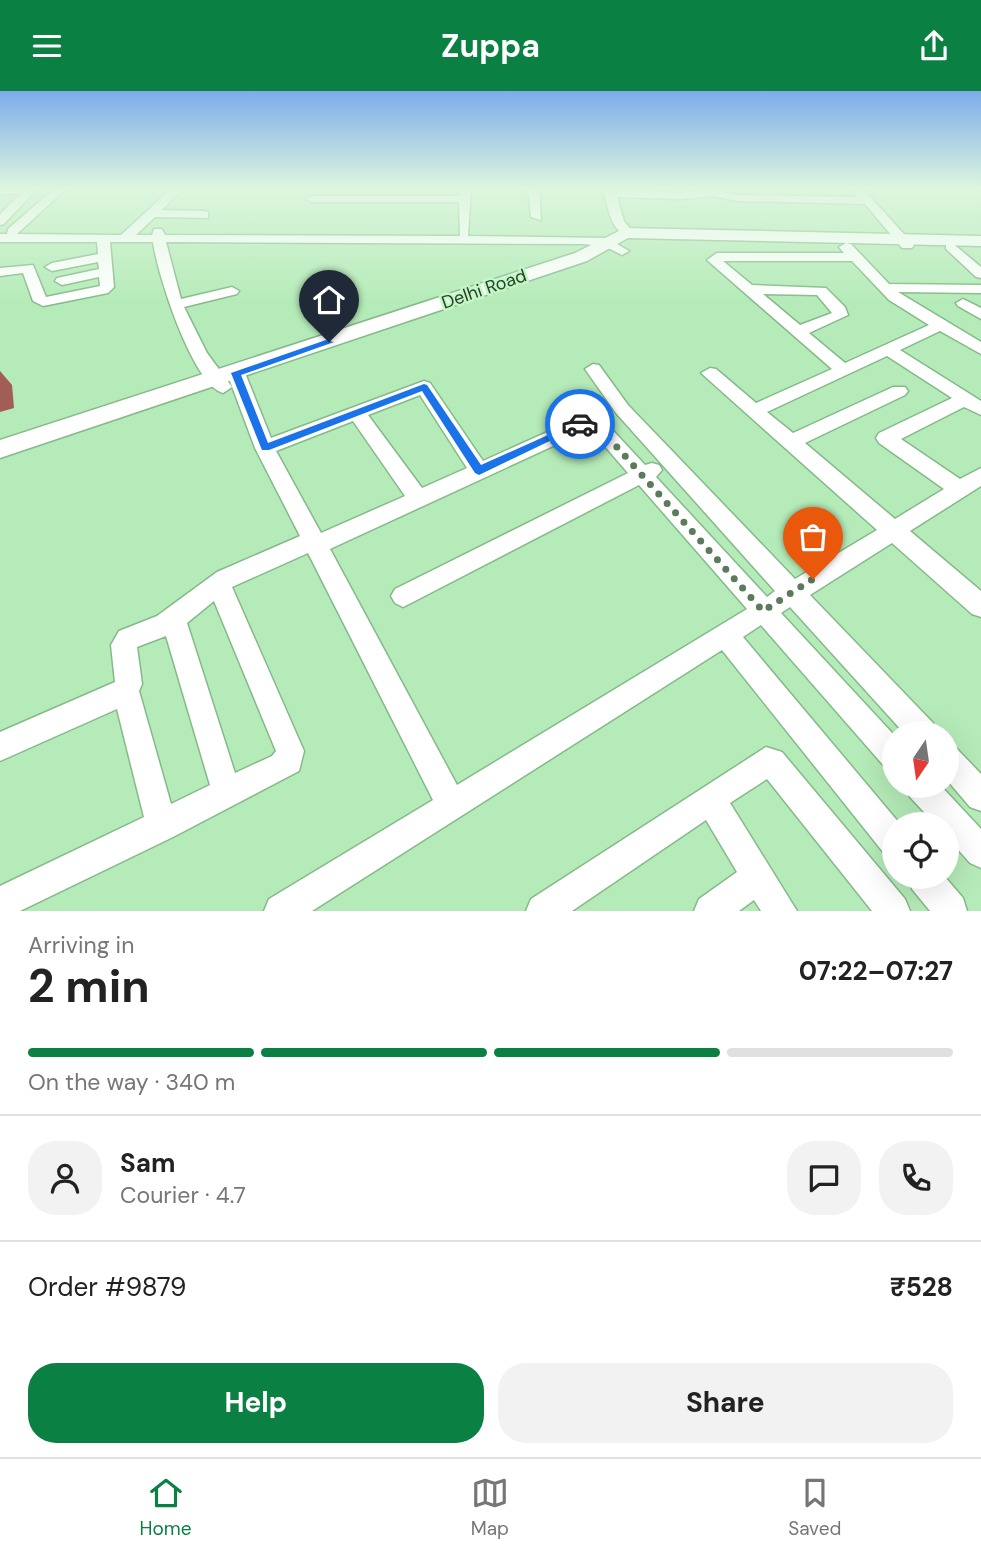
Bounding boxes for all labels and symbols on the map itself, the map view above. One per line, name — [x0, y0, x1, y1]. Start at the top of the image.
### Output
street label: Delhi Road — [438, 263, 530, 315]
pin — [299, 270, 359, 342]
courier — [545, 389, 615, 459]
pin — [783, 507, 843, 579]
north arrow — [882, 721, 959, 798]

